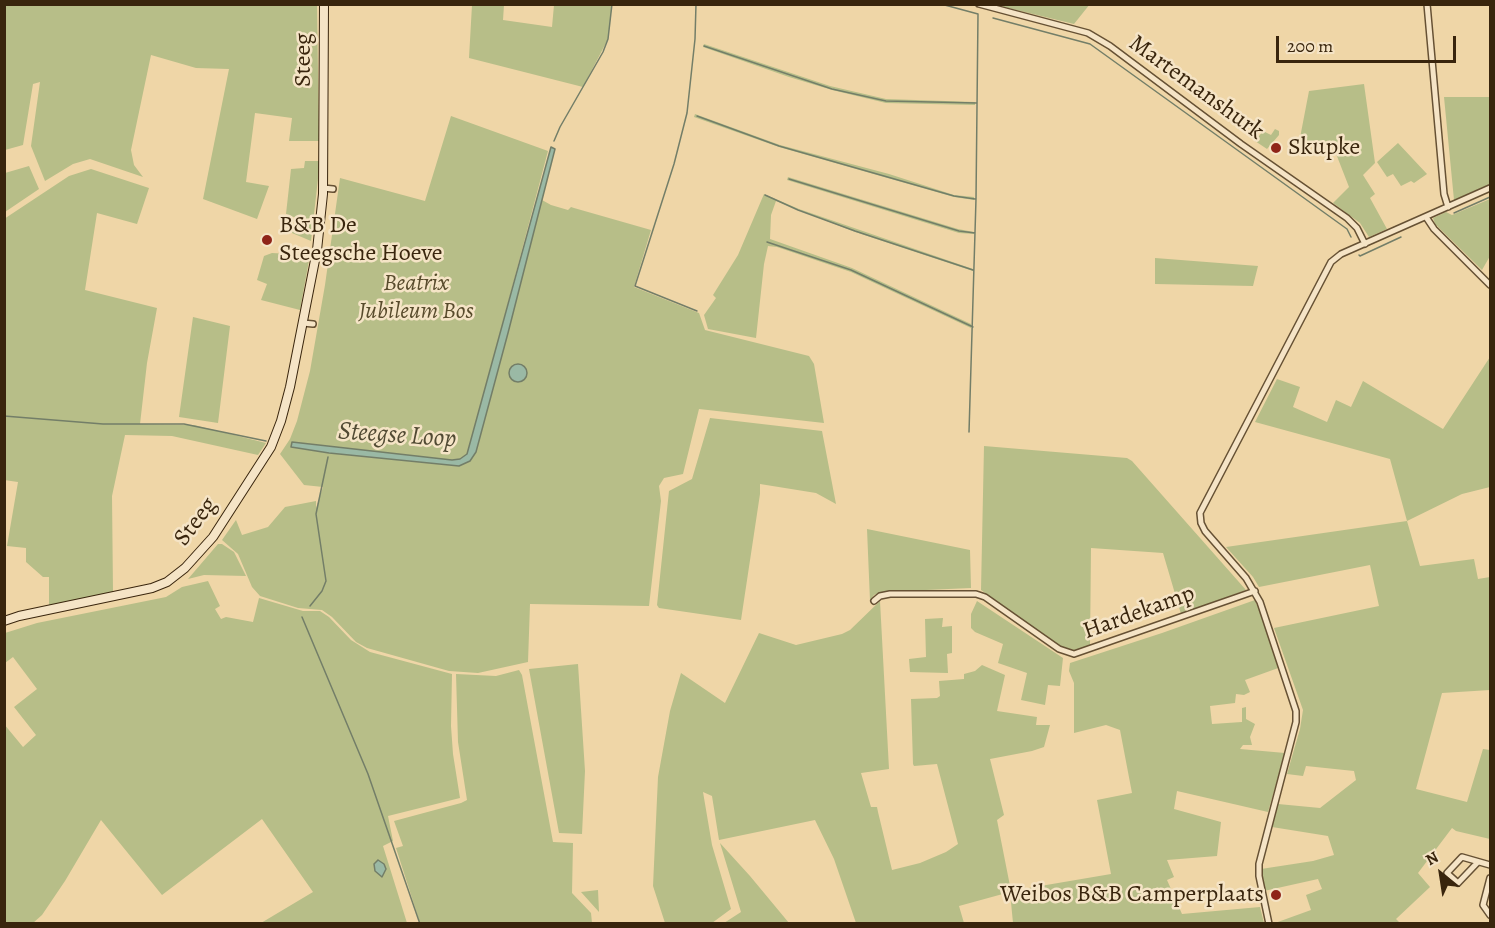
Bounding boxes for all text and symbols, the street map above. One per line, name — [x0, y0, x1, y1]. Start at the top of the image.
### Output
scale bar — [1279, 24, 1459, 62]
street label: Martemanshurk — [1123, 29, 1269, 147]
street label: Steeg — [290, 33, 318, 87]
text: 200 m — [1287, 34, 1333, 58]
place label: Skupke — [1288, 134, 1360, 162]
marker: Skupke — [1269, 141, 1283, 155]
place label: B&B De Steegsche Hoeve — [279, 212, 442, 268]
marker: B&B De Steegsche Hoeve — [260, 233, 274, 247]
park label: Beatrix Jubileum Bos — [358, 270, 474, 326]
water label: Steegse Loop — [337, 416, 457, 456]
street label: Steeg — [168, 492, 224, 552]
street label: Hardekamp — [1079, 580, 1199, 646]
north arrow — [1411, 844, 1471, 904]
text: N — [1421, 846, 1443, 871]
place label: Weibos B&B Camperplaats — [1000, 881, 1264, 909]
marker: Weibos B&B Camperplaats — [1269, 888, 1283, 902]

